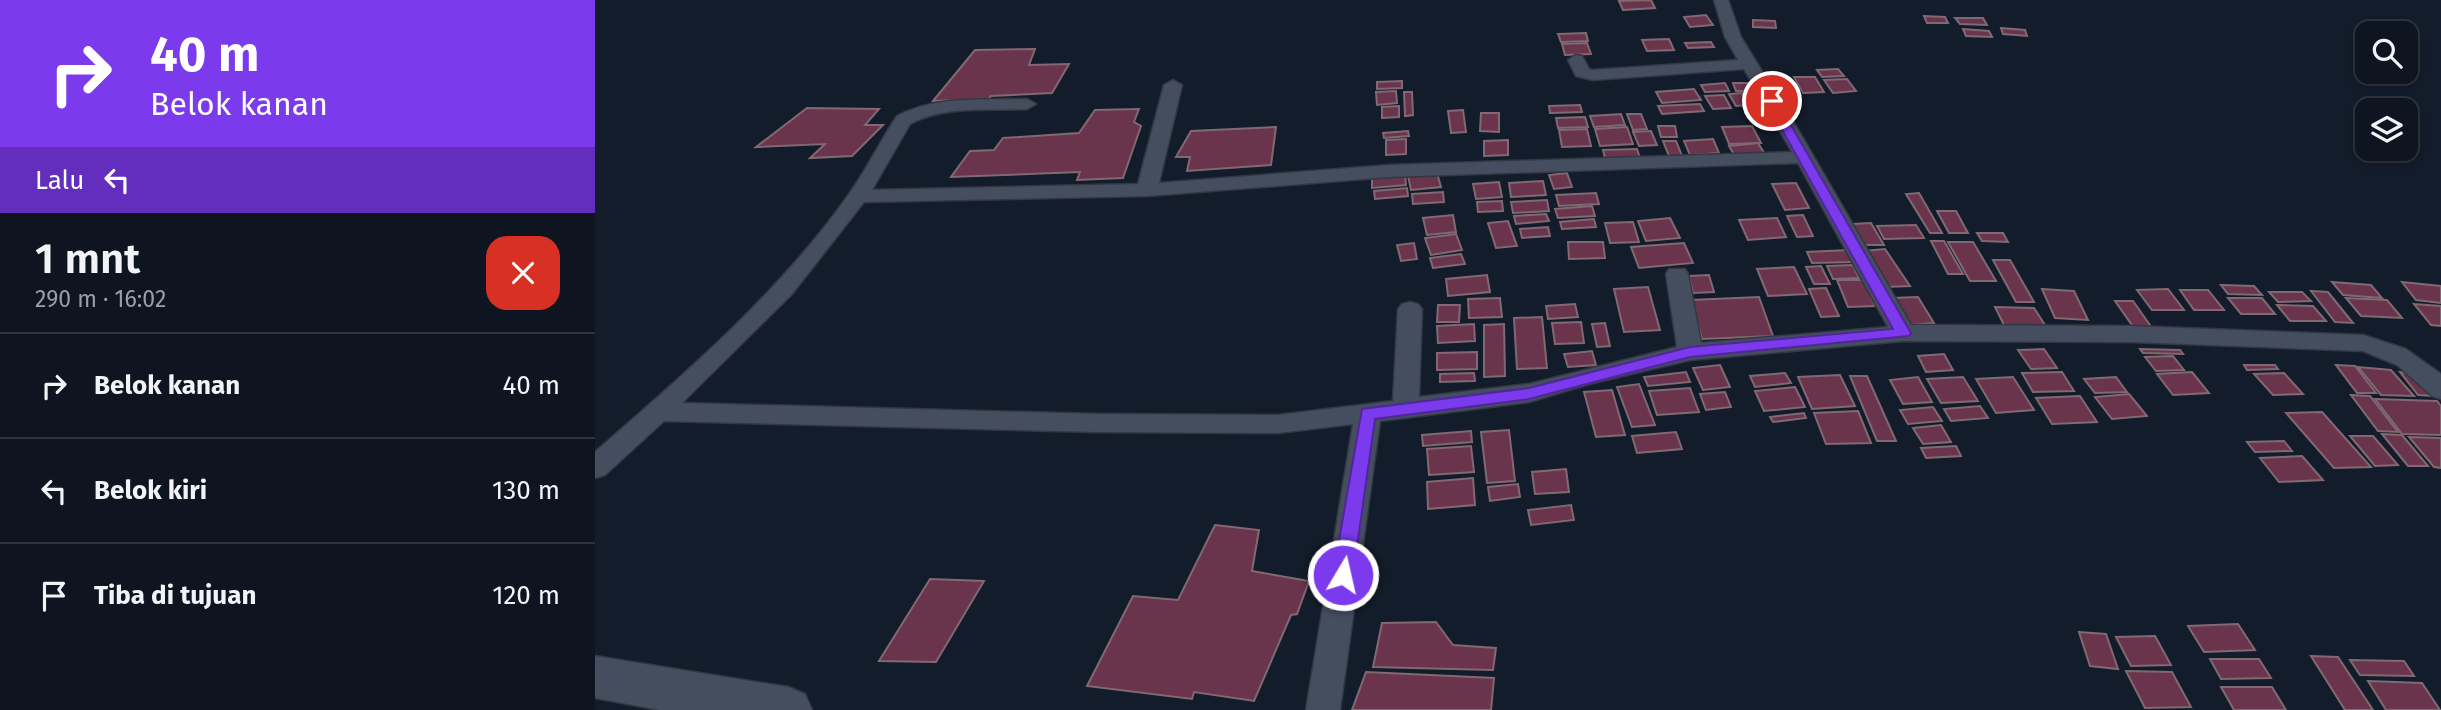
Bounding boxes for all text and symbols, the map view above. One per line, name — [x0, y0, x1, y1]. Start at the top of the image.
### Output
map controls — [2355, 21, 2418, 161]
button: search — [2355, 21, 2418, 84]
text: 40 m — [150, 25, 259, 84]
icon: right — [35, 28, 126, 119]
pin — [1742, 71, 1802, 131]
icon: arrive — [1753, 82, 1791, 120]
text: Belok kanan — [150, 85, 328, 123]
button: layers — [2355, 98, 2418, 161]
icon: left — [98, 161, 136, 199]
text: Lalu — [35, 165, 84, 196]
text: 1 mnt — [35, 234, 140, 284]
button: close — [486, 236, 560, 310]
text: 290 m · 16:02 — [35, 285, 166, 313]
icon: right — [35, 367, 73, 405]
text: Belok kanan — [94, 370, 240, 401]
text: 40 m — [502, 370, 560, 401]
icon: left — [35, 472, 73, 510]
text: Belok kiri — [94, 475, 207, 506]
text: 130 m — [492, 475, 560, 506]
position arrow — [1306, 538, 1380, 612]
icon: arrive — [35, 577, 73, 615]
text: Tiba di tujuan — [94, 580, 256, 611]
text: 120 m — [492, 580, 560, 611]

